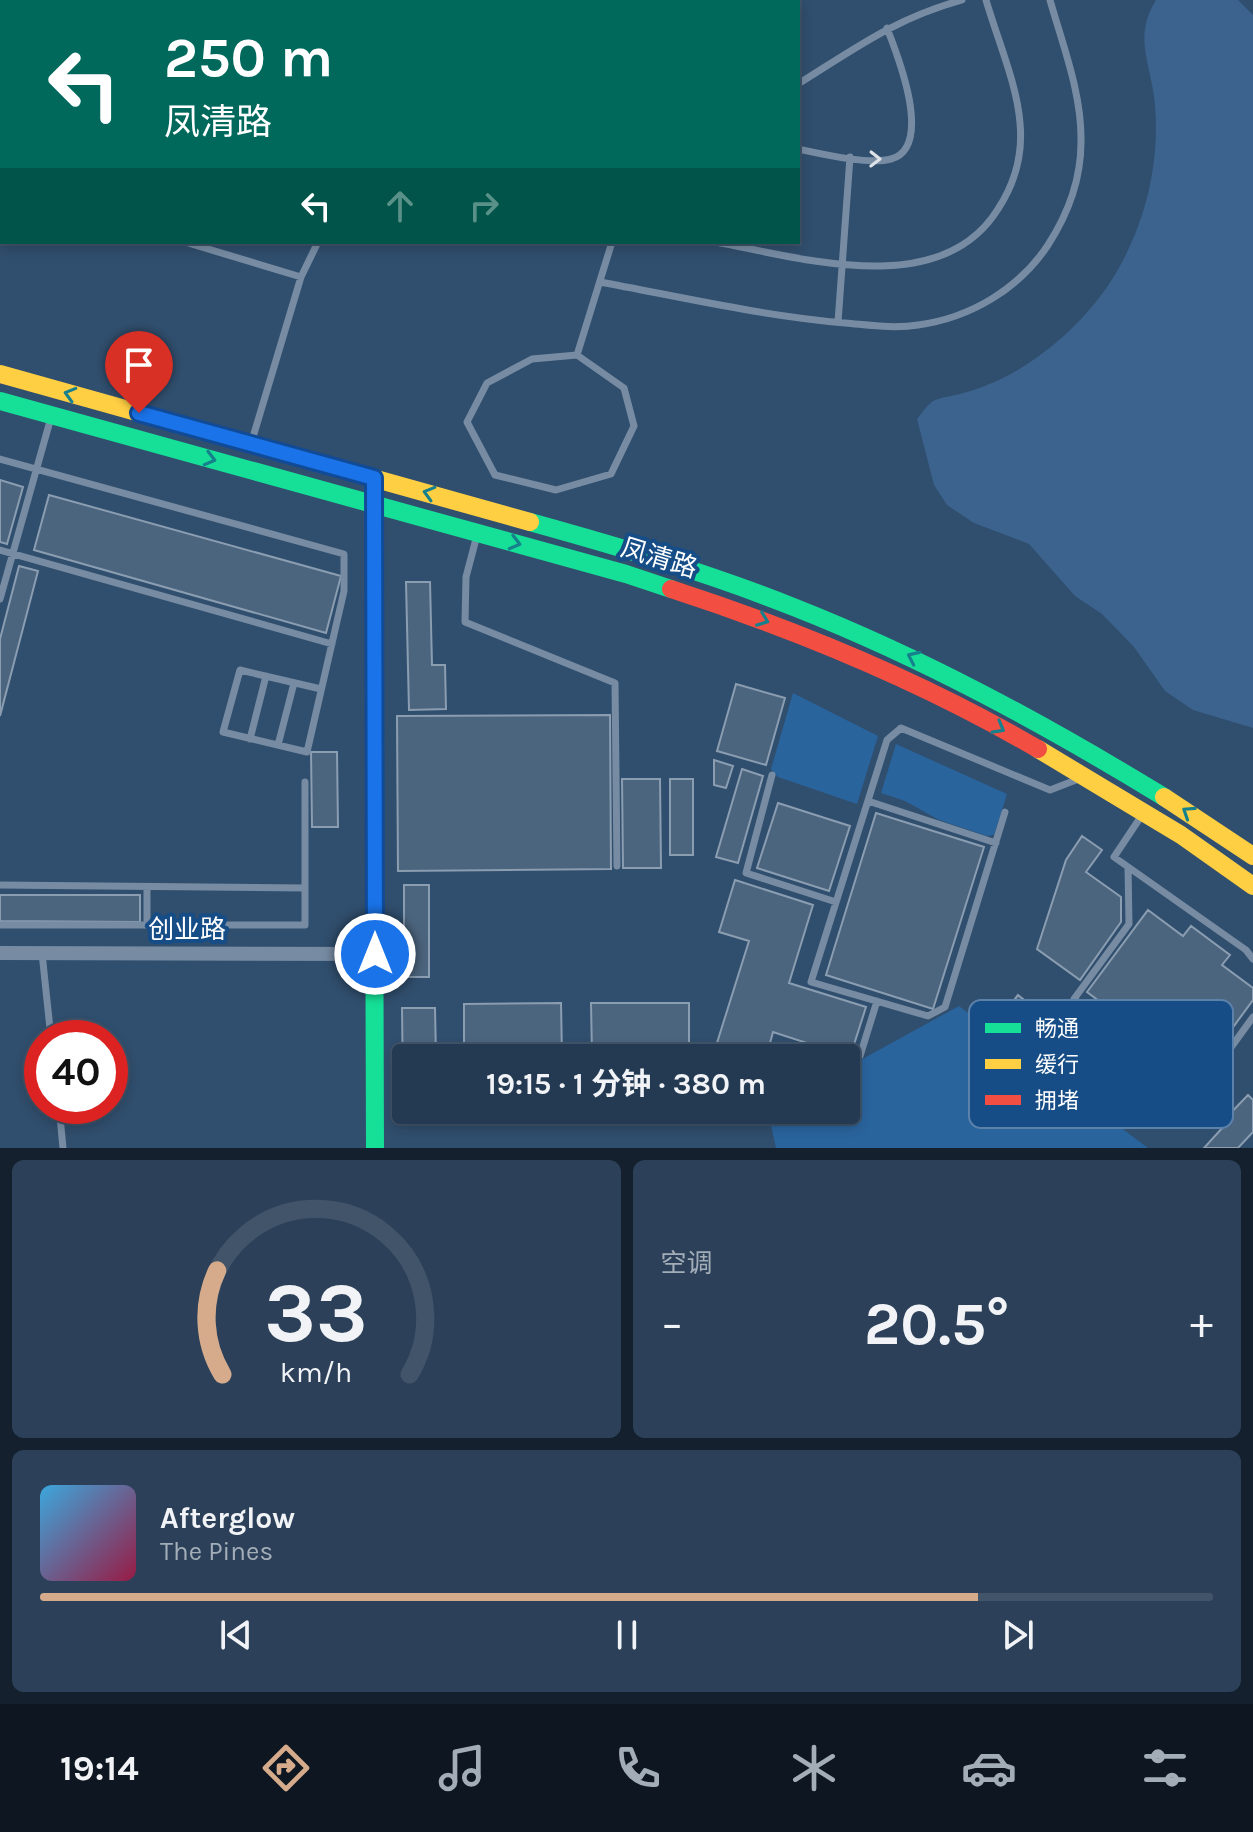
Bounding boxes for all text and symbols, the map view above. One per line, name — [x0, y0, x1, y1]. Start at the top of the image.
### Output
text: 250 m — [164, 25, 333, 90]
icon: left — [32, 32, 136, 136]
text: 凤清路 — [164, 101, 272, 143]
one-way arrow — [869, 150, 882, 167]
icon: left — [294, 184, 338, 228]
icon: ahead — [378, 184, 422, 228]
icon: right — [462, 184, 506, 228]
pin — [105, 331, 173, 413]
icon: arrive — [117, 343, 161, 387]
one-way arrow — [64, 386, 78, 403]
one-way arrow — [203, 449, 217, 466]
one-way arrow — [422, 486, 436, 503]
street label: 凤清路 — [617, 532, 701, 584]
one-way arrow — [507, 534, 521, 550]
one-way arrow — [755, 611, 769, 627]
one-way arrow — [907, 651, 921, 667]
one-way arrow — [990, 718, 1005, 734]
one-way arrow — [1182, 807, 1197, 822]
position arrow — [333, 912, 417, 996]
street label: 创业路 — [148, 914, 226, 945]
legend — [969, 1000, 1233, 1128]
text: 畅通 — [1035, 1016, 1079, 1042]
speed limit sign: 40 — [24, 1020, 128, 1124]
text: 缓行 — [1035, 1052, 1079, 1078]
text: 19:15 · 1 分钟 · 380 m — [486, 1066, 766, 1102]
text: 拥堵 — [1035, 1088, 1079, 1114]
text: 空调 — [661, 1248, 713, 1279]
text: 33 — [265, 1265, 368, 1362]
text: 20.5° — [864, 1289, 1009, 1359]
text: − — [661, 1298, 684, 1349]
text: + — [1190, 1298, 1213, 1349]
text: km/h — [280, 1356, 352, 1389]
text: Afterglow — [160, 1500, 295, 1536]
text: The Pines — [160, 1536, 273, 1567]
icon: previous — [214, 1613, 258, 1657]
icon: pause — [605, 1613, 649, 1657]
icon: next — [996, 1613, 1040, 1657]
icon: directions — [258, 1740, 314, 1796]
icon: music — [434, 1740, 490, 1796]
icon: phone — [610, 1740, 666, 1796]
icon: climate — [786, 1740, 842, 1796]
icon: car — [961, 1740, 1017, 1796]
icon: filters — [1137, 1740, 1193, 1796]
text: 19:14 — [60, 1747, 139, 1789]

